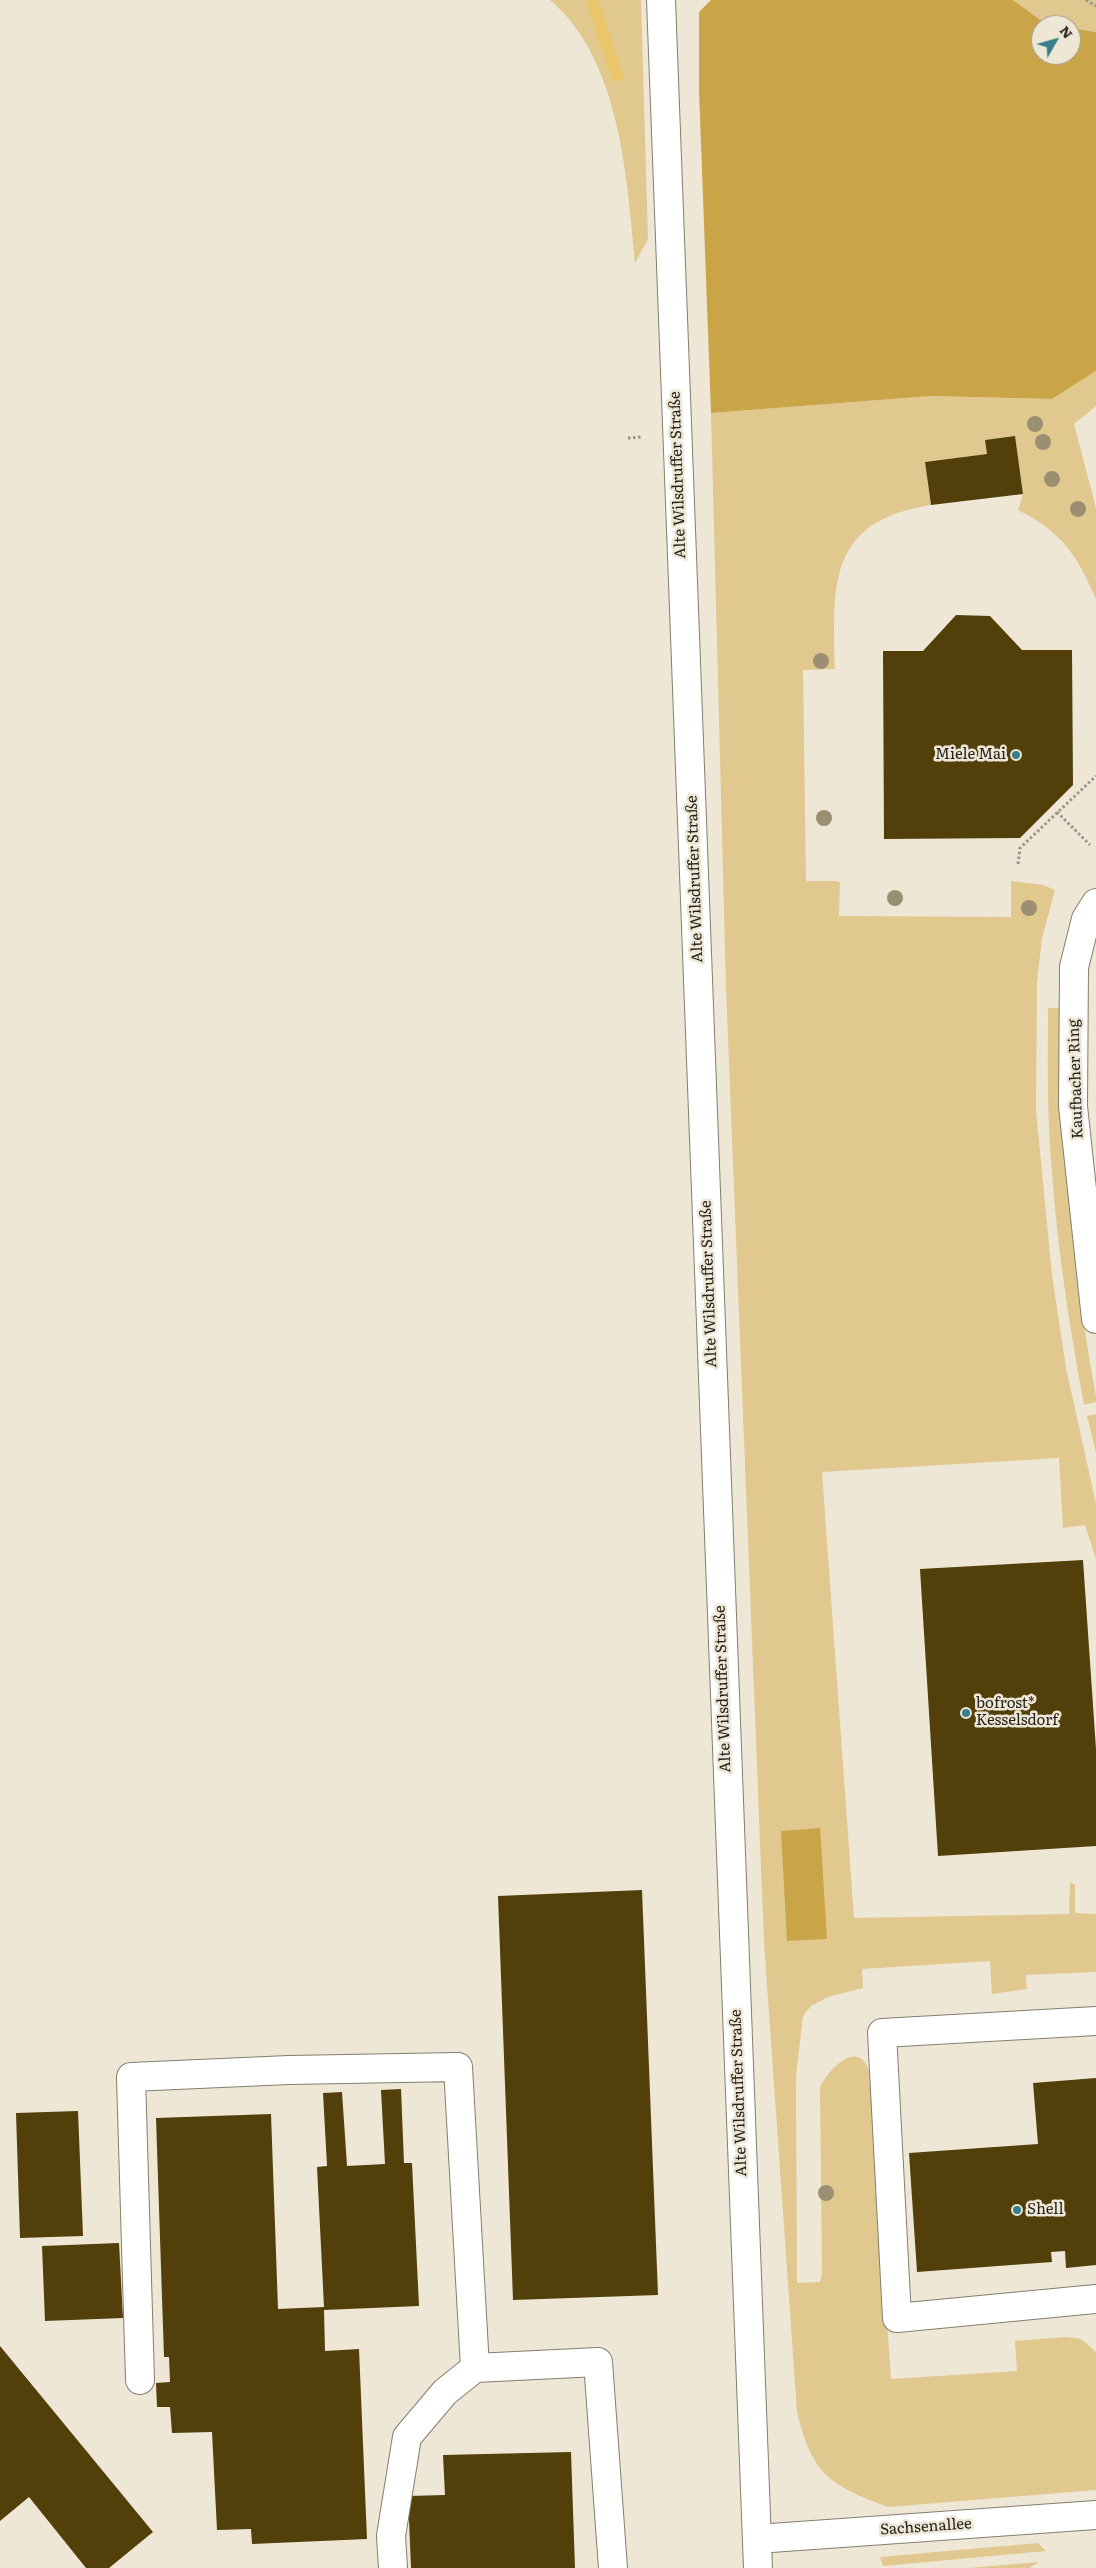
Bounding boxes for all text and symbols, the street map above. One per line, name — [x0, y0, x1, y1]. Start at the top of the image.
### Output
north arrow — [1031, 15, 1081, 65]
text: N — [1056, 21, 1079, 42]
street label: Alte Wilsdruffer Straße — [666, 391, 690, 559]
place label: Miele Mai — [935, 746, 1006, 764]
marker: Miele Mai — [1010, 749, 1022, 761]
street label: Alte Wilsdruffer Straße — [683, 795, 707, 963]
street label: Kaufbacher Ring — [1065, 1019, 1087, 1139]
street label: Alte Wilsdruffer Straße — [697, 1200, 721, 1368]
street label: Alte Wilsdruffer Straße — [711, 1605, 735, 1773]
place label: bofrost* Kesselsdorf — [976, 1695, 1058, 1730]
marker: bofrost* Kesselsdorf — [960, 1707, 972, 1719]
street label: Alte Wilsdruffer Straße — [727, 2009, 751, 2177]
place label: Shell — [1027, 2201, 1063, 2219]
marker: Shell — [1011, 2204, 1023, 2216]
street label: Sachsenallee — [880, 2515, 972, 2539]

